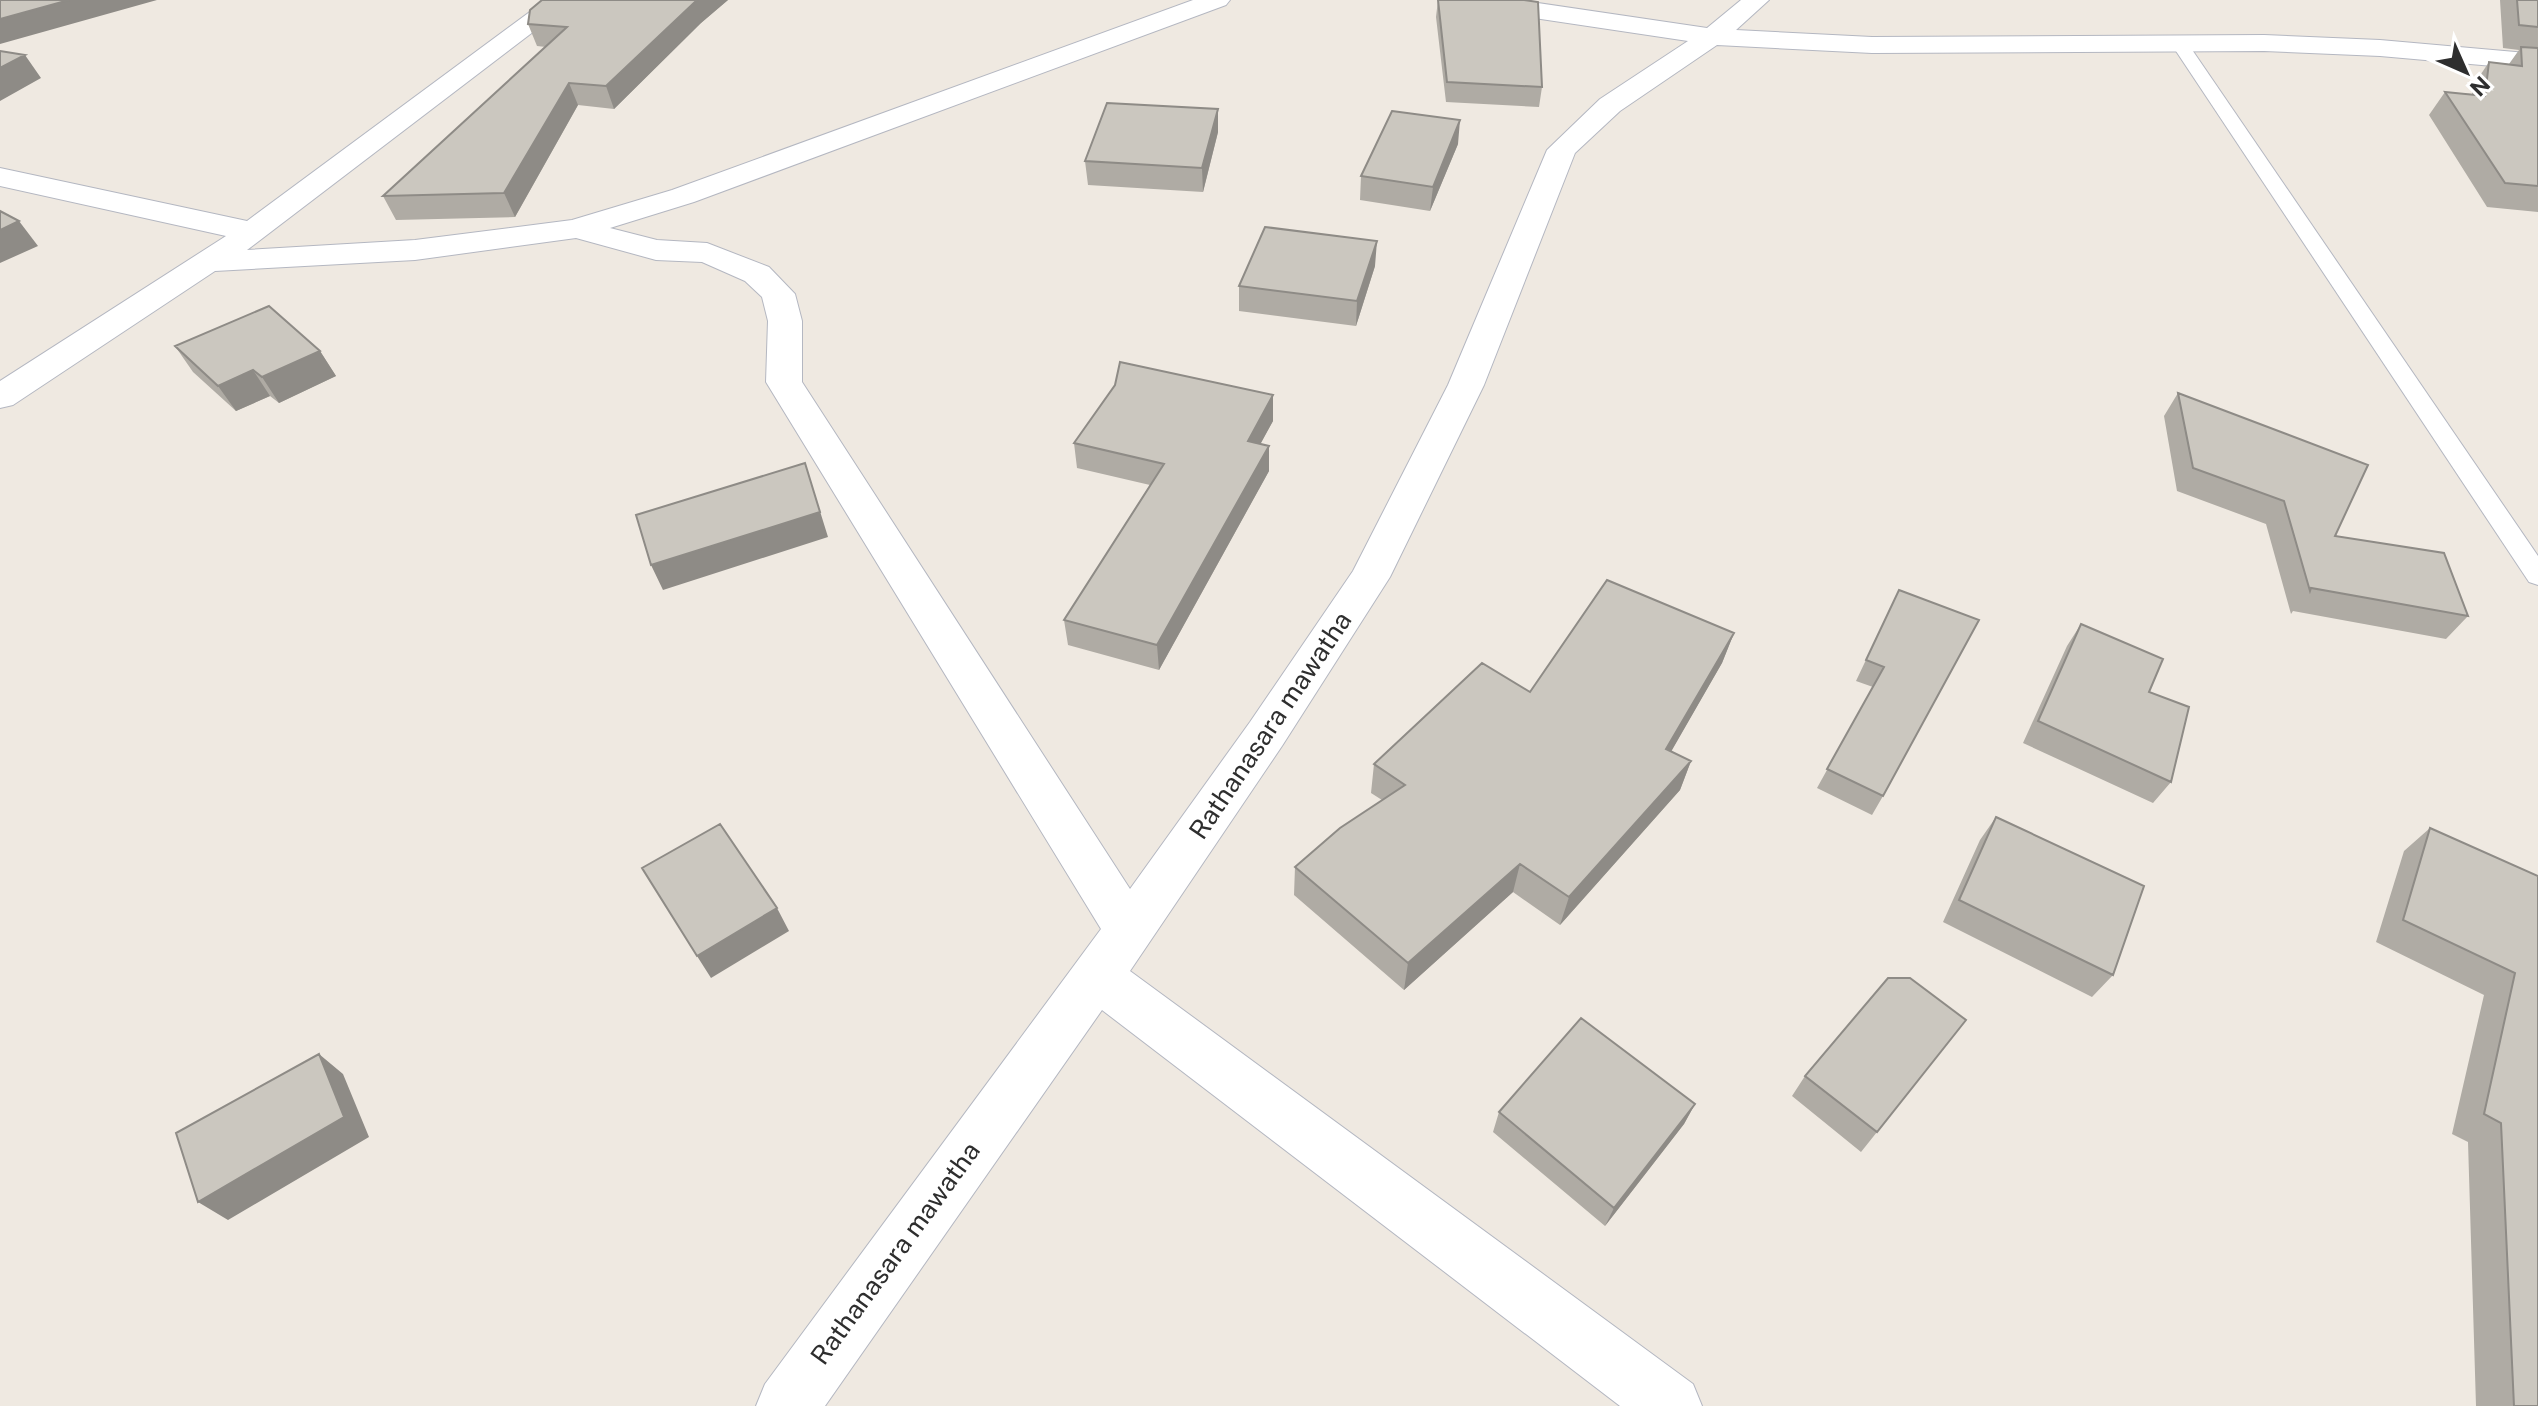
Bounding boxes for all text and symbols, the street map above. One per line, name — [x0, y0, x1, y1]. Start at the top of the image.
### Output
north arrow — [2426, 32, 2506, 112]
text: N — [2465, 71, 2495, 101]
street label: Rathanasara mawatha — [1182, 606, 1358, 844]
street label: Rathanasara mawatha — [804, 1136, 986, 1370]

